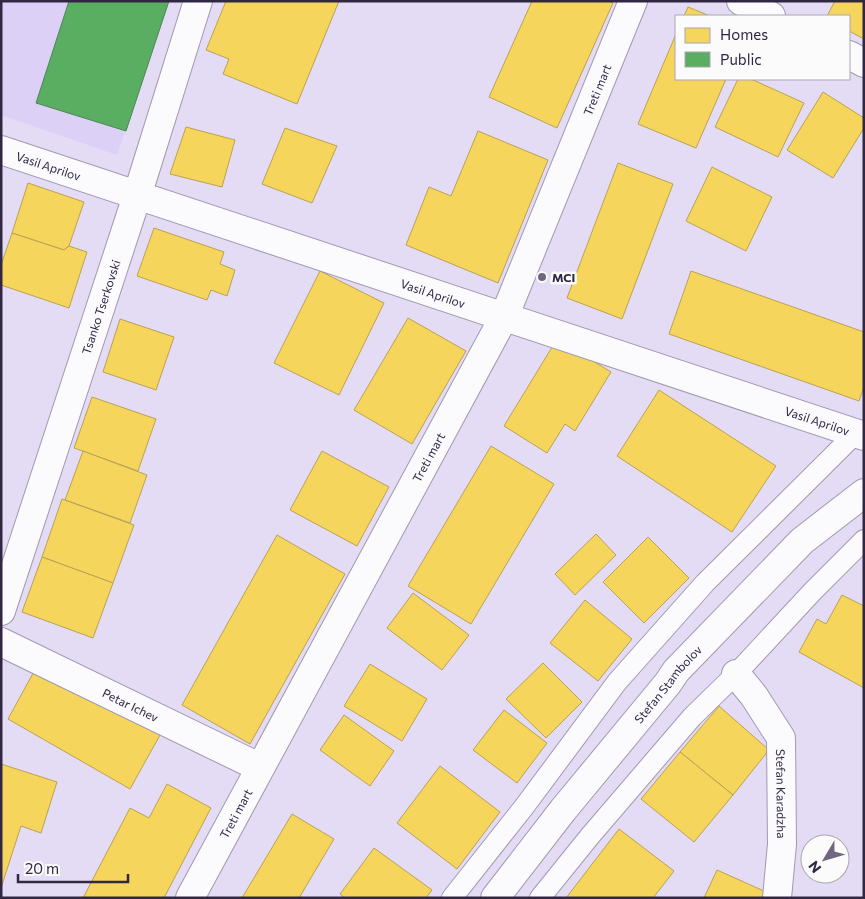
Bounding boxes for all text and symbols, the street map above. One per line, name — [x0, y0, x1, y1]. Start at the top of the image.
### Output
legend — [675, 15, 850, 80]
text: Homes — [720, 25, 768, 43]
text: Public — [720, 50, 762, 68]
street label: Treti mart — [580, 62, 614, 117]
street label: Vasil Aprilov — [14, 148, 83, 183]
street label: Tsanko Tserkovski — [79, 258, 123, 356]
place label: MCI — [552, 270, 575, 284]
marker: MCI — [536, 271, 548, 283]
street label: Vasil Aprilov — [399, 276, 467, 310]
street label: Vasil Aprilov — [783, 403, 851, 438]
street label: Treti mart — [409, 430, 447, 484]
street label: Stefan Stambolov — [631, 642, 704, 726]
street label: Petar Ichev — [100, 685, 161, 724]
street label: Stefan Karadzha — [774, 749, 789, 838]
street label: Treti mart — [217, 786, 255, 841]
north arrow — [800, 834, 850, 884]
scale bar — [18, 852, 128, 884]
text: N — [804, 858, 824, 877]
text: 20 m — [25, 859, 59, 877]

